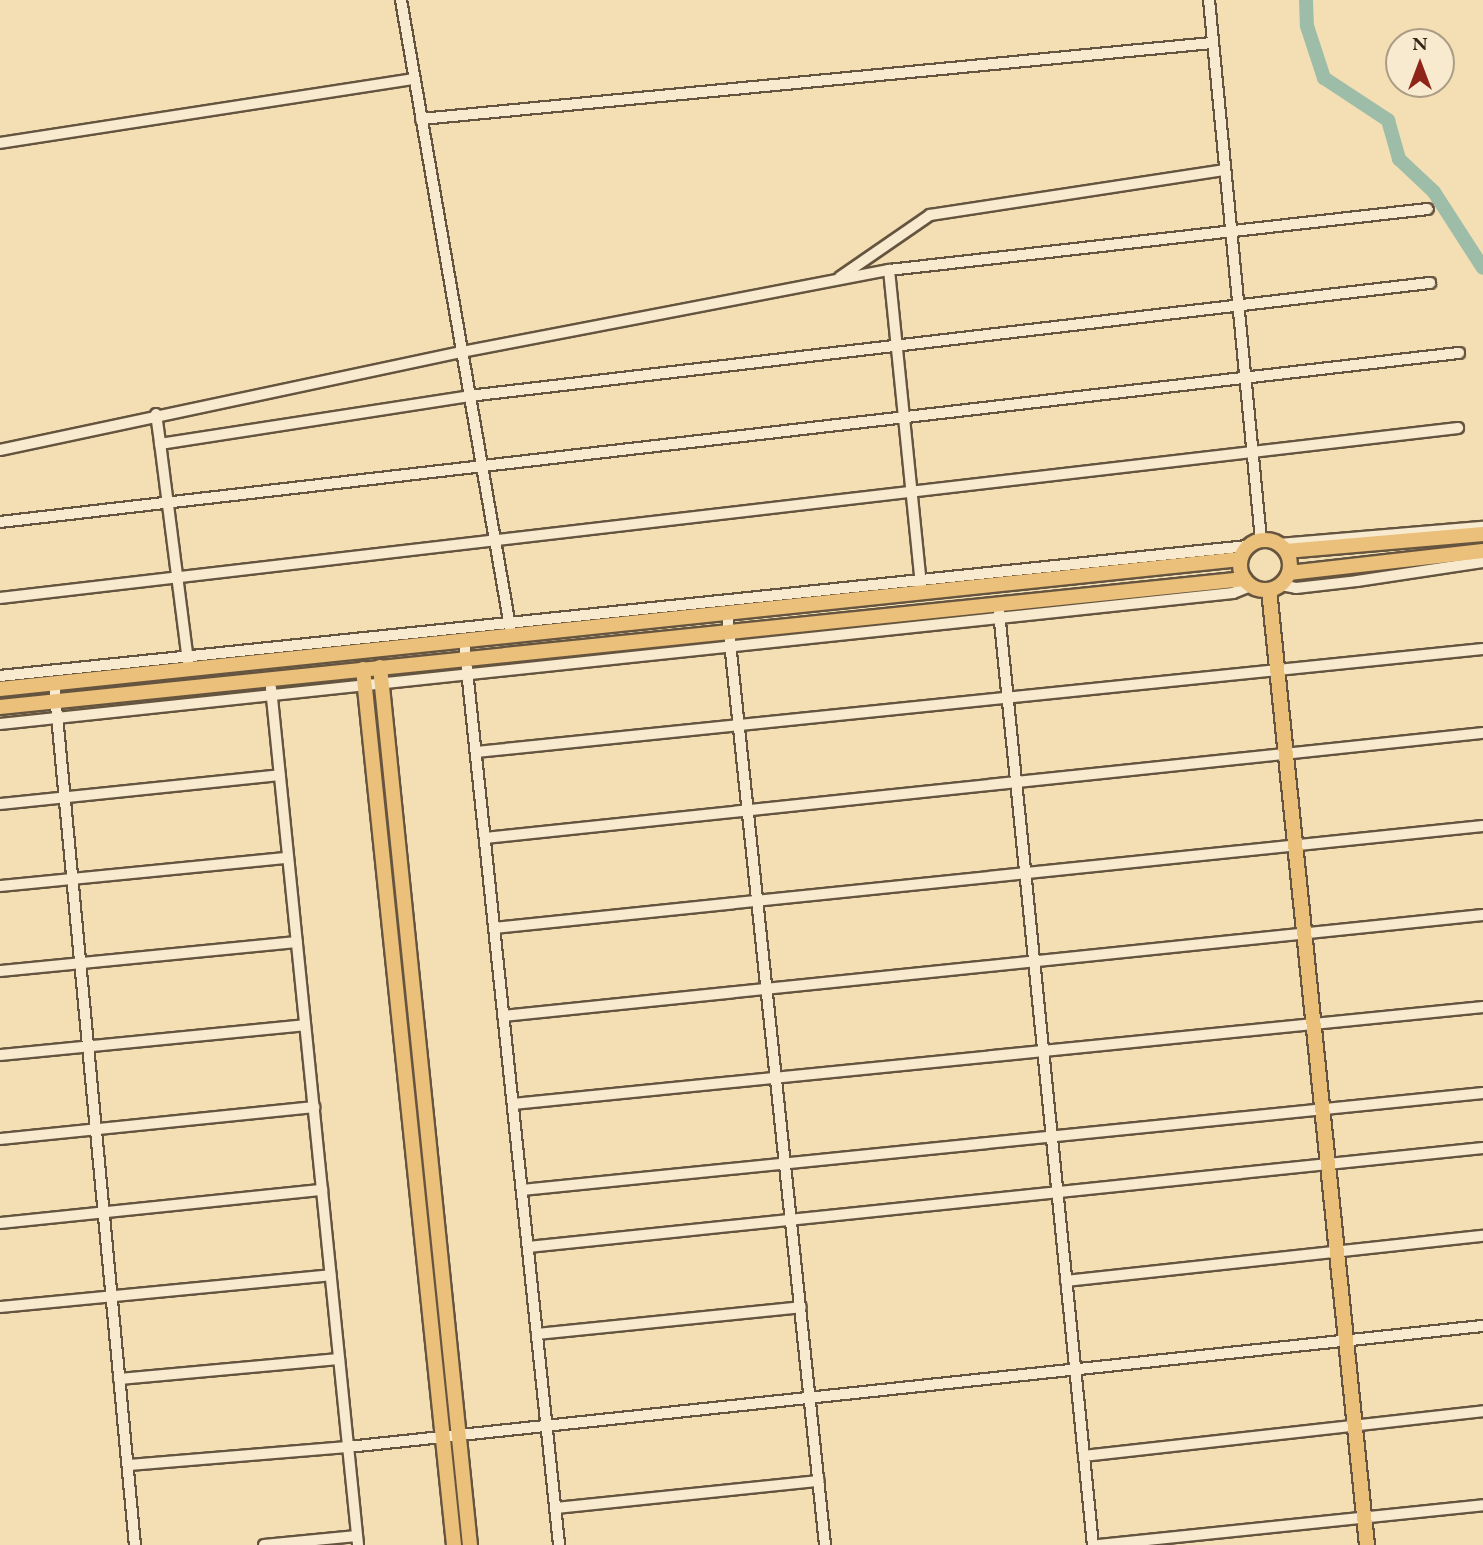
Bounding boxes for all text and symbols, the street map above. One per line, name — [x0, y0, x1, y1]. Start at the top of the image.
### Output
north arrow — [1385, 28, 1455, 98]
text: N — [1412, 31, 1428, 56]

